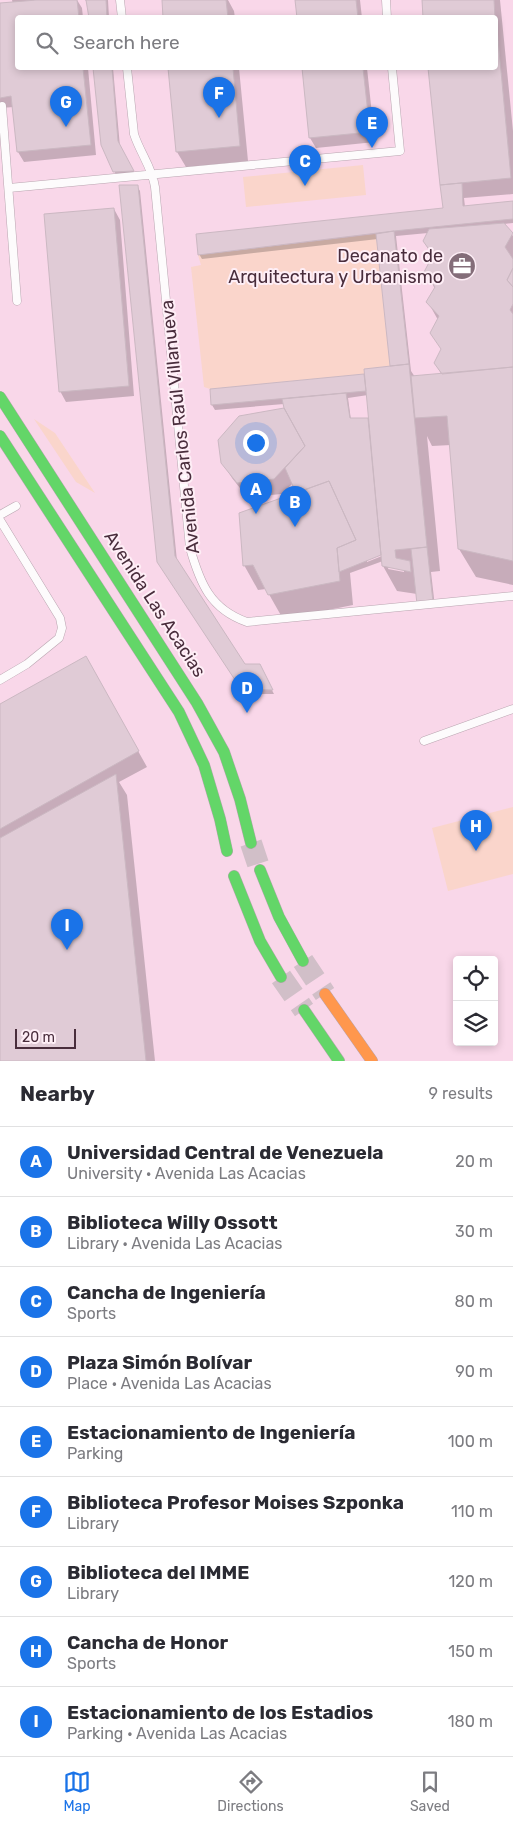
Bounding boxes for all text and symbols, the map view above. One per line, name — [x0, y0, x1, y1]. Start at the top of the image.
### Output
search box — [15, 15, 498, 70]
icon: search — [33, 29, 61, 57]
text: Search here — [73, 31, 180, 54]
pin: F — [203, 77, 235, 118]
pin: G — [50, 86, 82, 127]
pin: E — [356, 107, 388, 148]
pin: C — [289, 145, 321, 186]
place label: Decanato de Arquitectura y Urbanismo — [228, 245, 443, 288]
office icon: Decanato de Arquitectura y Urbanismo — [447, 251, 477, 281]
street label: Avenida Carlos Raúl Villanueva — [156, 299, 204, 555]
your location — [243, 430, 269, 456]
pin: A — [240, 473, 272, 514]
pin: B — [279, 486, 311, 527]
street label: Avenida Las Acacias — [99, 527, 211, 681]
pin: D — [231, 672, 263, 713]
pin: H — [460, 810, 492, 851]
pin: I — [51, 909, 83, 950]
map controls — [453, 956, 498, 1046]
button: locate — [453, 956, 498, 1001]
button: layers — [453, 1001, 498, 1046]
scale bar — [15, 1026, 76, 1049]
text: 20 m — [22, 1029, 55, 1046]
text: Nearby — [20, 1081, 95, 1106]
text: 9 results — [429, 1084, 493, 1103]
text: Universidad Central de Venezuela — [67, 1141, 384, 1164]
text: A — [30, 1152, 42, 1171]
text: 20 m — [455, 1152, 493, 1171]
text: University · Avenida Las Acacias — [67, 1164, 306, 1183]
text: Biblioteca Willy Ossott — [67, 1211, 278, 1234]
text: B — [30, 1222, 42, 1241]
text: 30 m — [455, 1222, 493, 1241]
text: Library · Avenida Las Acacias — [67, 1234, 282, 1253]
text: Cancha de Ingeniería — [67, 1281, 266, 1304]
text: C — [30, 1292, 42, 1311]
text: 80 m — [455, 1292, 493, 1311]
text: Sports — [67, 1304, 116, 1323]
text: Plaza Simón Bolívar — [67, 1351, 252, 1374]
text: D — [30, 1362, 42, 1381]
text: 90 m — [455, 1362, 493, 1381]
text: Place · Avenida Las Acacias — [67, 1374, 272, 1393]
text: Estacionamiento de Ingeniería — [67, 1421, 355, 1444]
text: E — [31, 1432, 41, 1451]
text: 100 m — [448, 1432, 493, 1451]
text: Parking — [67, 1444, 123, 1463]
text: Biblioteca Profesor Moises Szponka — [67, 1491, 404, 1514]
text: F — [31, 1502, 41, 1521]
text: 110 m — [451, 1502, 493, 1521]
text: Library — [67, 1514, 119, 1533]
text: Biblioteca del IMME — [67, 1561, 249, 1584]
text: G — [30, 1572, 42, 1591]
text: 120 m — [448, 1572, 493, 1591]
text: Library — [67, 1584, 119, 1603]
text: Cancha de Honor — [67, 1631, 228, 1654]
text: H — [30, 1642, 42, 1661]
text: 150 m — [448, 1642, 493, 1661]
text: Sports — [67, 1654, 116, 1673]
text: Estacionamiento de los Estadios — [67, 1701, 373, 1724]
text: I — [33, 1712, 39, 1731]
text: 180 m — [448, 1712, 493, 1731]
text: Parking · Avenida Las Acacias — [67, 1724, 287, 1743]
tab: Map — [63, 1768, 91, 1815]
tab: Directions — [217, 1768, 284, 1815]
tab: Saved — [410, 1768, 450, 1815]

